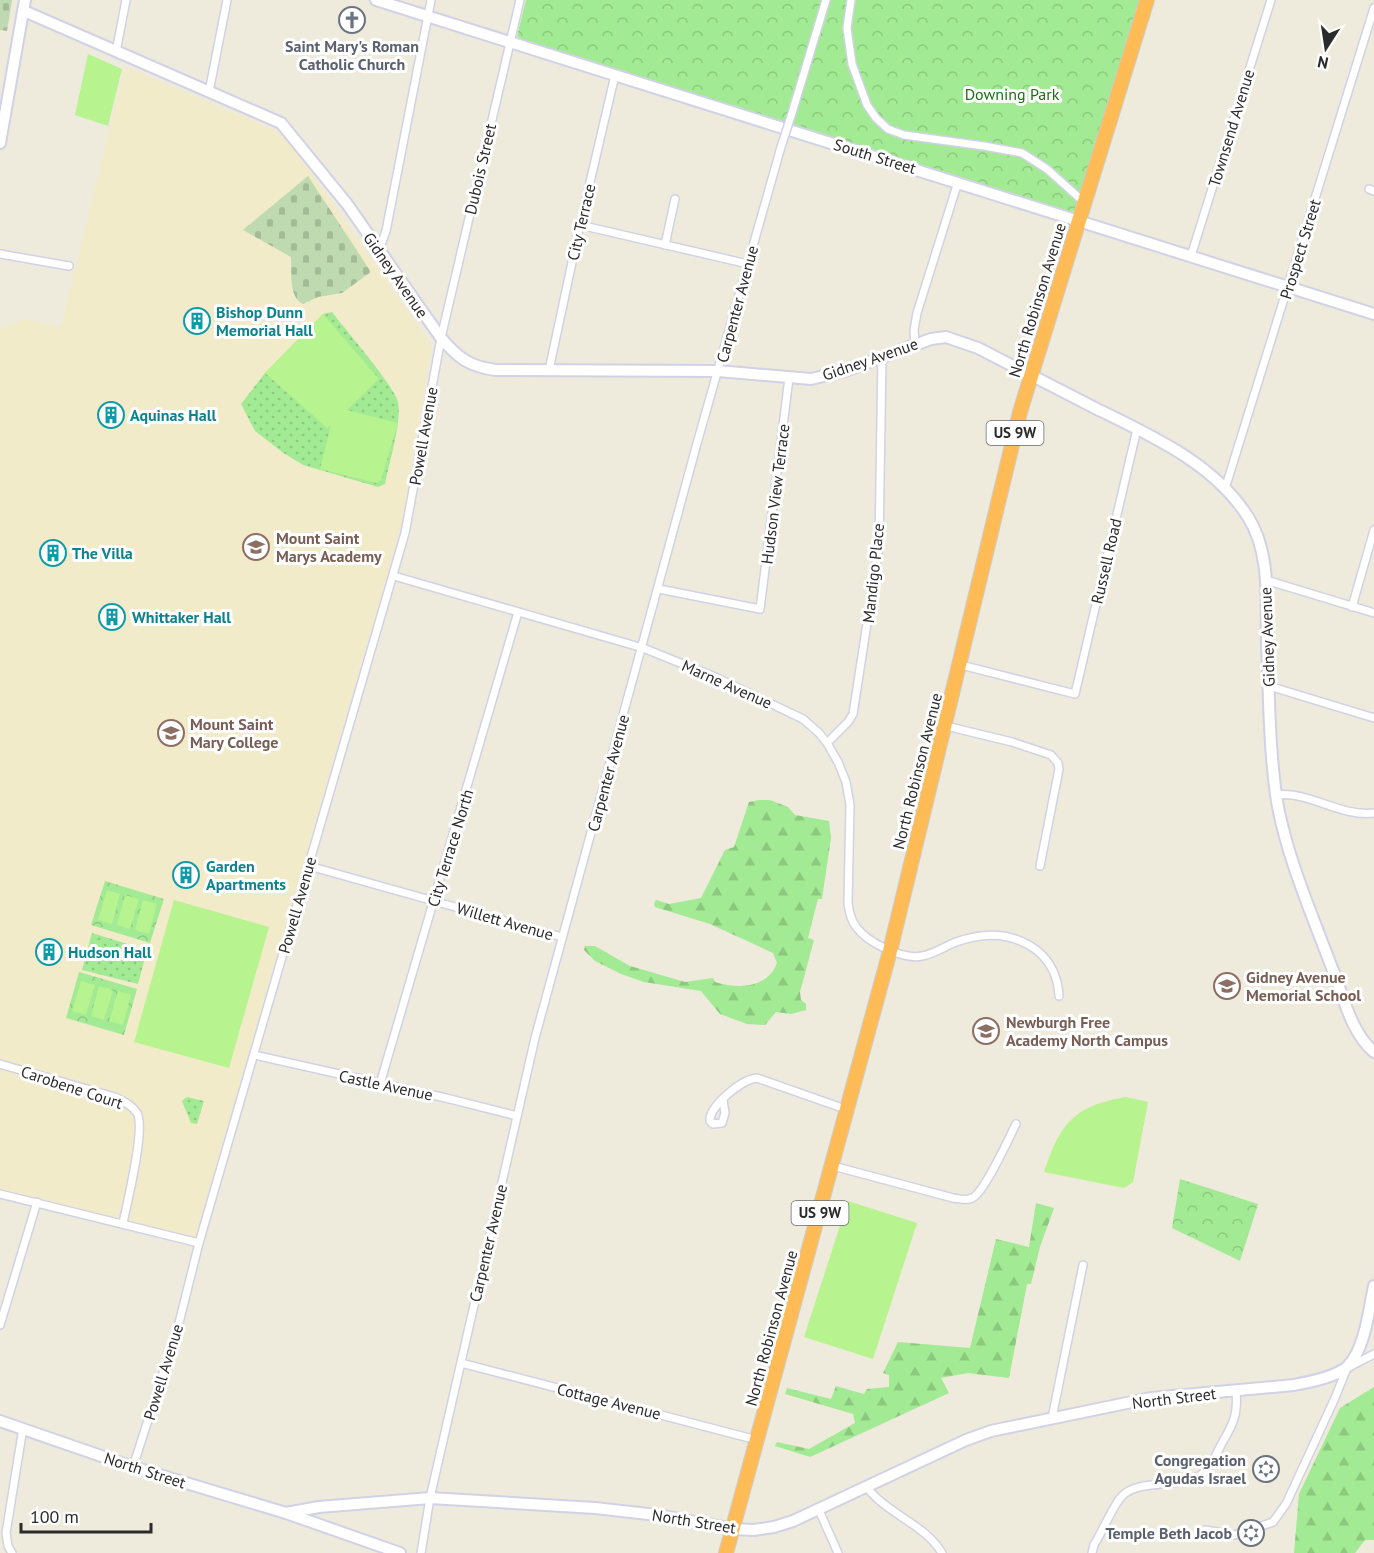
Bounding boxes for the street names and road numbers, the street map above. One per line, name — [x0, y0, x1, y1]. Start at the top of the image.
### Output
street label: Townsend Avenue — [1204, 67, 1258, 189]
street label: Dubois Street — [460, 121, 500, 216]
street label: South Street — [831, 134, 919, 178]
street label: City Terrace — [562, 182, 600, 262]
street label: Prospect Street — [1275, 196, 1325, 301]
street label: North Robinson Avenue — [1004, 220, 1070, 380]
street label: Gidney Avenue — [359, 228, 433, 322]
street label: Carpenter Avenue — [712, 243, 762, 365]
street label: Gidney Avenue — [820, 333, 920, 385]
street label: Powell Avenue — [405, 385, 441, 487]
road number: US 9W — [986, 421, 1044, 445]
street label: Hudson View Terrace — [756, 423, 794, 565]
street label: Russell Road — [1086, 516, 1126, 606]
street label: Mandigo Place — [858, 522, 888, 624]
street label: Gidney Avenue — [1255, 587, 1279, 687]
street label: Marne Avenue — [679, 655, 775, 713]
street label: North Robinson Avenue — [888, 691, 946, 851]
street label: Carpenter Avenue — [583, 712, 633, 834]
street label: City Terrace North — [423, 787, 477, 909]
street label: Powell Avenue — [274, 854, 320, 956]
street label: Willett Avenue — [454, 898, 556, 944]
street label: Carobene Court — [19, 1061, 126, 1113]
street label: Castle Avenue — [337, 1065, 435, 1105]
street label: Carpenter Avenue — [465, 1182, 511, 1304]
road number: US 9W — [792, 1201, 848, 1225]
street label: North Robinson Avenue — [741, 1248, 801, 1408]
street label: Powell Avenue — [139, 1321, 187, 1423]
street label: Cottage Avenue — [555, 1378, 663, 1424]
street label: North Street — [1131, 1383, 1218, 1413]
street label: North Street — [102, 1447, 189, 1493]
street label: North Street — [651, 1505, 738, 1538]

